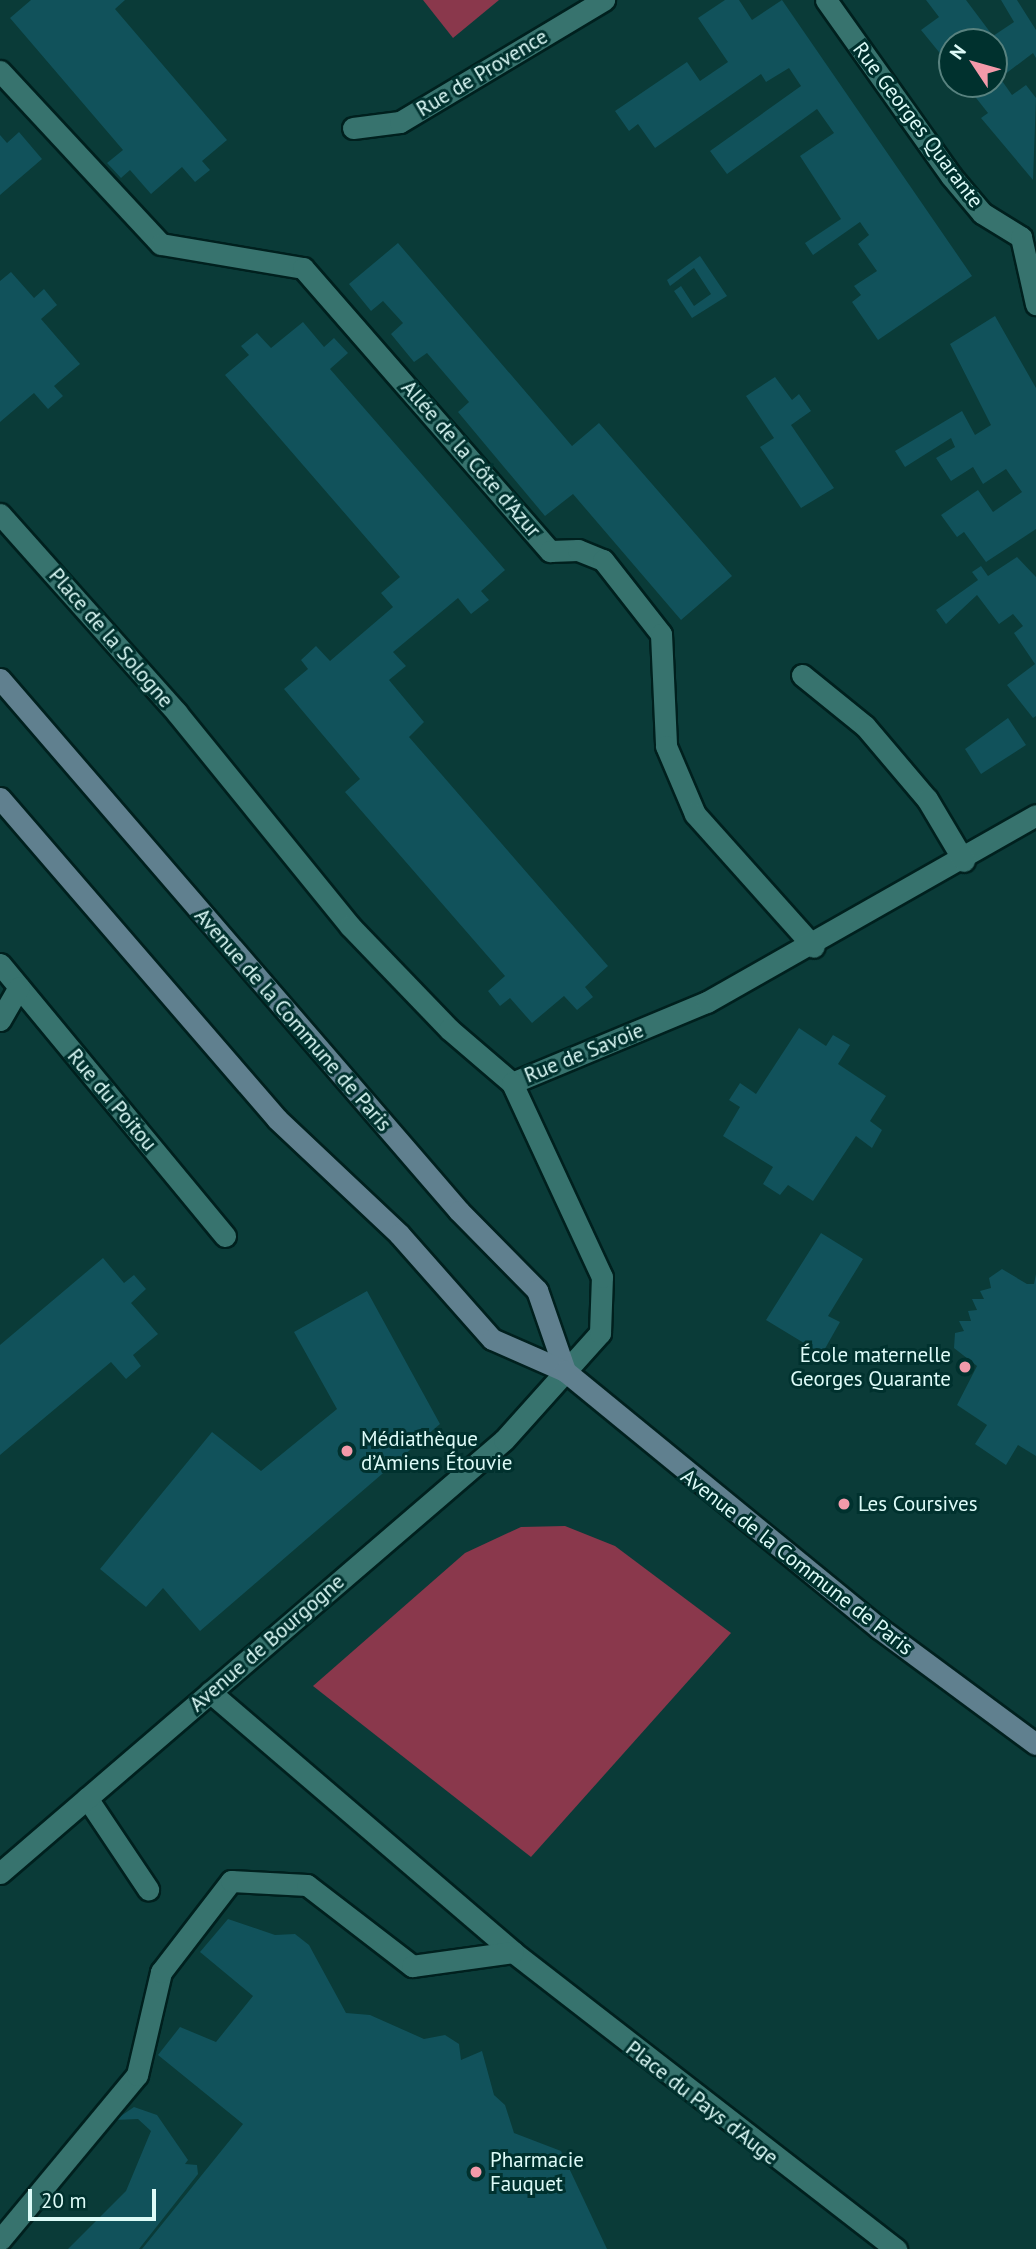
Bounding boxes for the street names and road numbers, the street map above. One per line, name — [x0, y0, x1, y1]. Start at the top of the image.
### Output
street label: Rue de Provence — [412, 24, 552, 122]
street label: Rue Georges Quarante — [848, 37, 988, 213]
street label: Allée de la Côte d'Azur — [396, 375, 546, 543]
street label: Place de la Sologne — [44, 563, 178, 713]
street label: Avenue de la Commune de Paris — [189, 903, 397, 1137]
street label: Rue de Savoie — [521, 1018, 647, 1088]
street label: Rue du Poitou — [62, 1044, 162, 1156]
street label: Avenue de la Commune de Paris — [676, 1464, 918, 1660]
street label: Avenue de Bourgogne — [185, 1569, 349, 1717]
street label: Place du Pays d'Auge — [621, 2036, 783, 2170]

